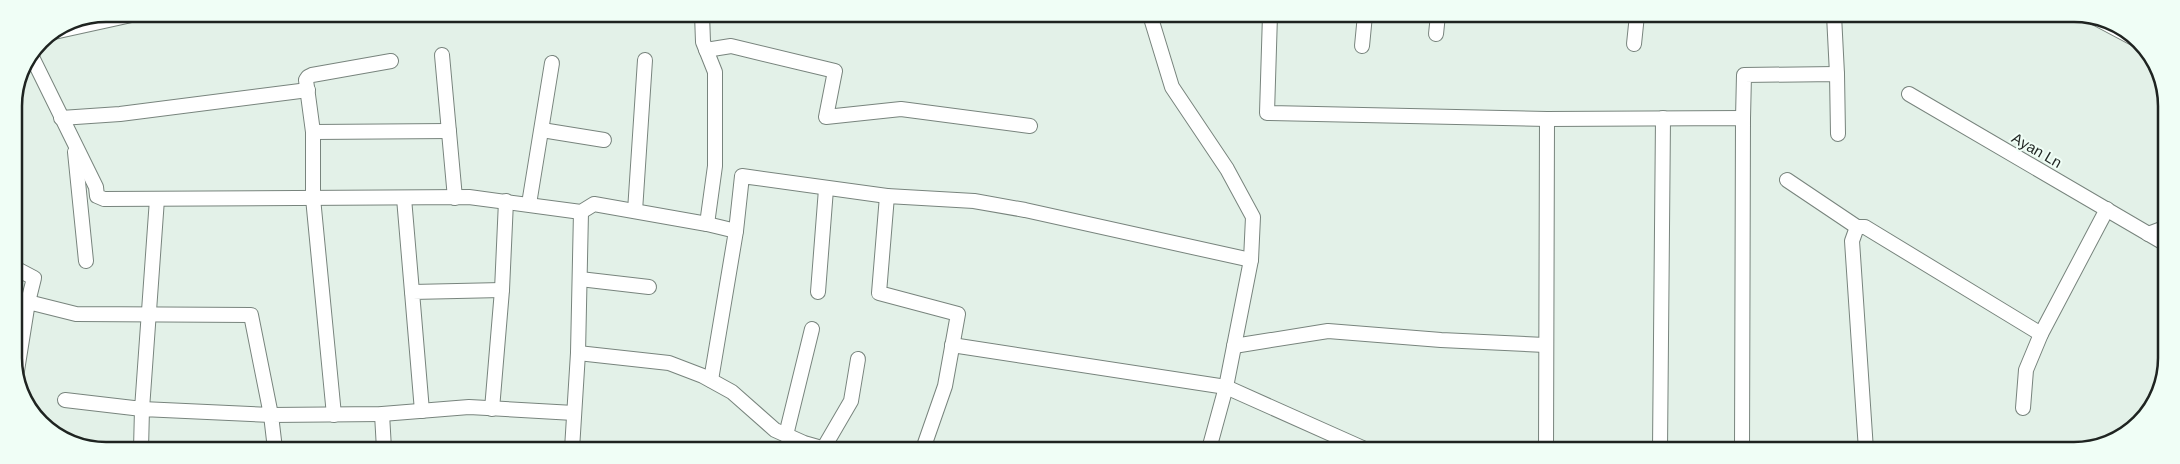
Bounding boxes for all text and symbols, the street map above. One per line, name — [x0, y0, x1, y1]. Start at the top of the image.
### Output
street label: Ayan Ln — [2009, 129, 2065, 171]

